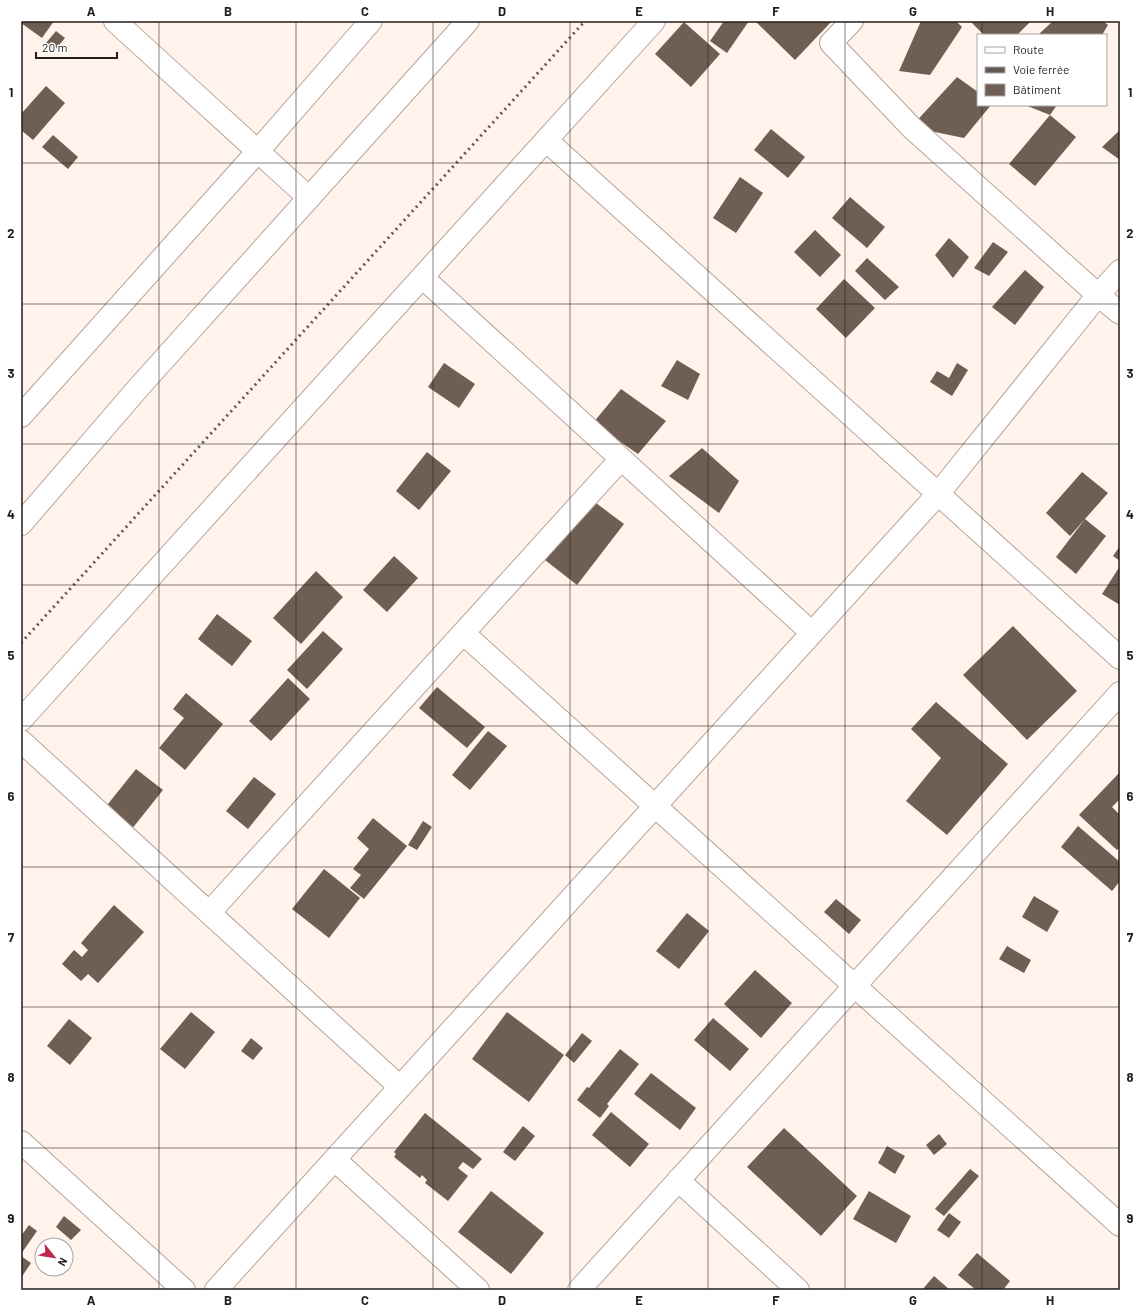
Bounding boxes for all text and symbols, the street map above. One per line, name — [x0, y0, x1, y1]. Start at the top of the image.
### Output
text: A — [87, 3, 96, 19]
text: B — [224, 3, 232, 19]
text: C — [361, 3, 369, 19]
text: D — [498, 3, 506, 19]
text: E — [635, 3, 643, 19]
text: F — [772, 3, 780, 19]
text: G — [909, 3, 917, 19]
text: H — [1046, 3, 1054, 19]
scale bar — [36, 34, 117, 60]
legend — [977, 34, 1107, 106]
text: 20 m — [42, 40, 68, 54]
text: Route — [1013, 42, 1044, 56]
text: Voie ferrée — [1013, 62, 1069, 76]
text: Bâtiment — [1013, 82, 1061, 96]
text: 1 — [9, 84, 13, 100]
text: 1 — [1128, 84, 1132, 100]
text: 2 — [7, 225, 15, 241]
text: 2 — [1126, 225, 1134, 241]
text: 3 — [7, 365, 15, 381]
text: 3 — [1126, 365, 1134, 381]
text: 4 — [7, 506, 15, 522]
text: 4 — [1126, 506, 1134, 522]
text: 5 — [7, 647, 15, 663]
text: 5 — [1126, 647, 1134, 663]
text: 6 — [8, 788, 15, 804]
text: 6 — [1127, 788, 1134, 804]
text: 7 — [8, 929, 15, 945]
text: 7 — [1127, 929, 1134, 945]
text: 8 — [7, 1069, 15, 1085]
text: 8 — [1126, 1069, 1134, 1085]
text: 9 — [8, 1210, 15, 1226]
text: 9 — [1127, 1210, 1134, 1226]
north arrow — [34, 1237, 74, 1277]
text: N — [56, 1256, 71, 1269]
text: A — [87, 1292, 96, 1308]
text: B — [224, 1292, 232, 1308]
text: C — [361, 1292, 369, 1308]
text: D — [498, 1292, 506, 1308]
text: E — [635, 1292, 643, 1308]
text: F — [772, 1292, 780, 1308]
text: G — [909, 1292, 917, 1308]
text: H — [1046, 1292, 1054, 1308]

